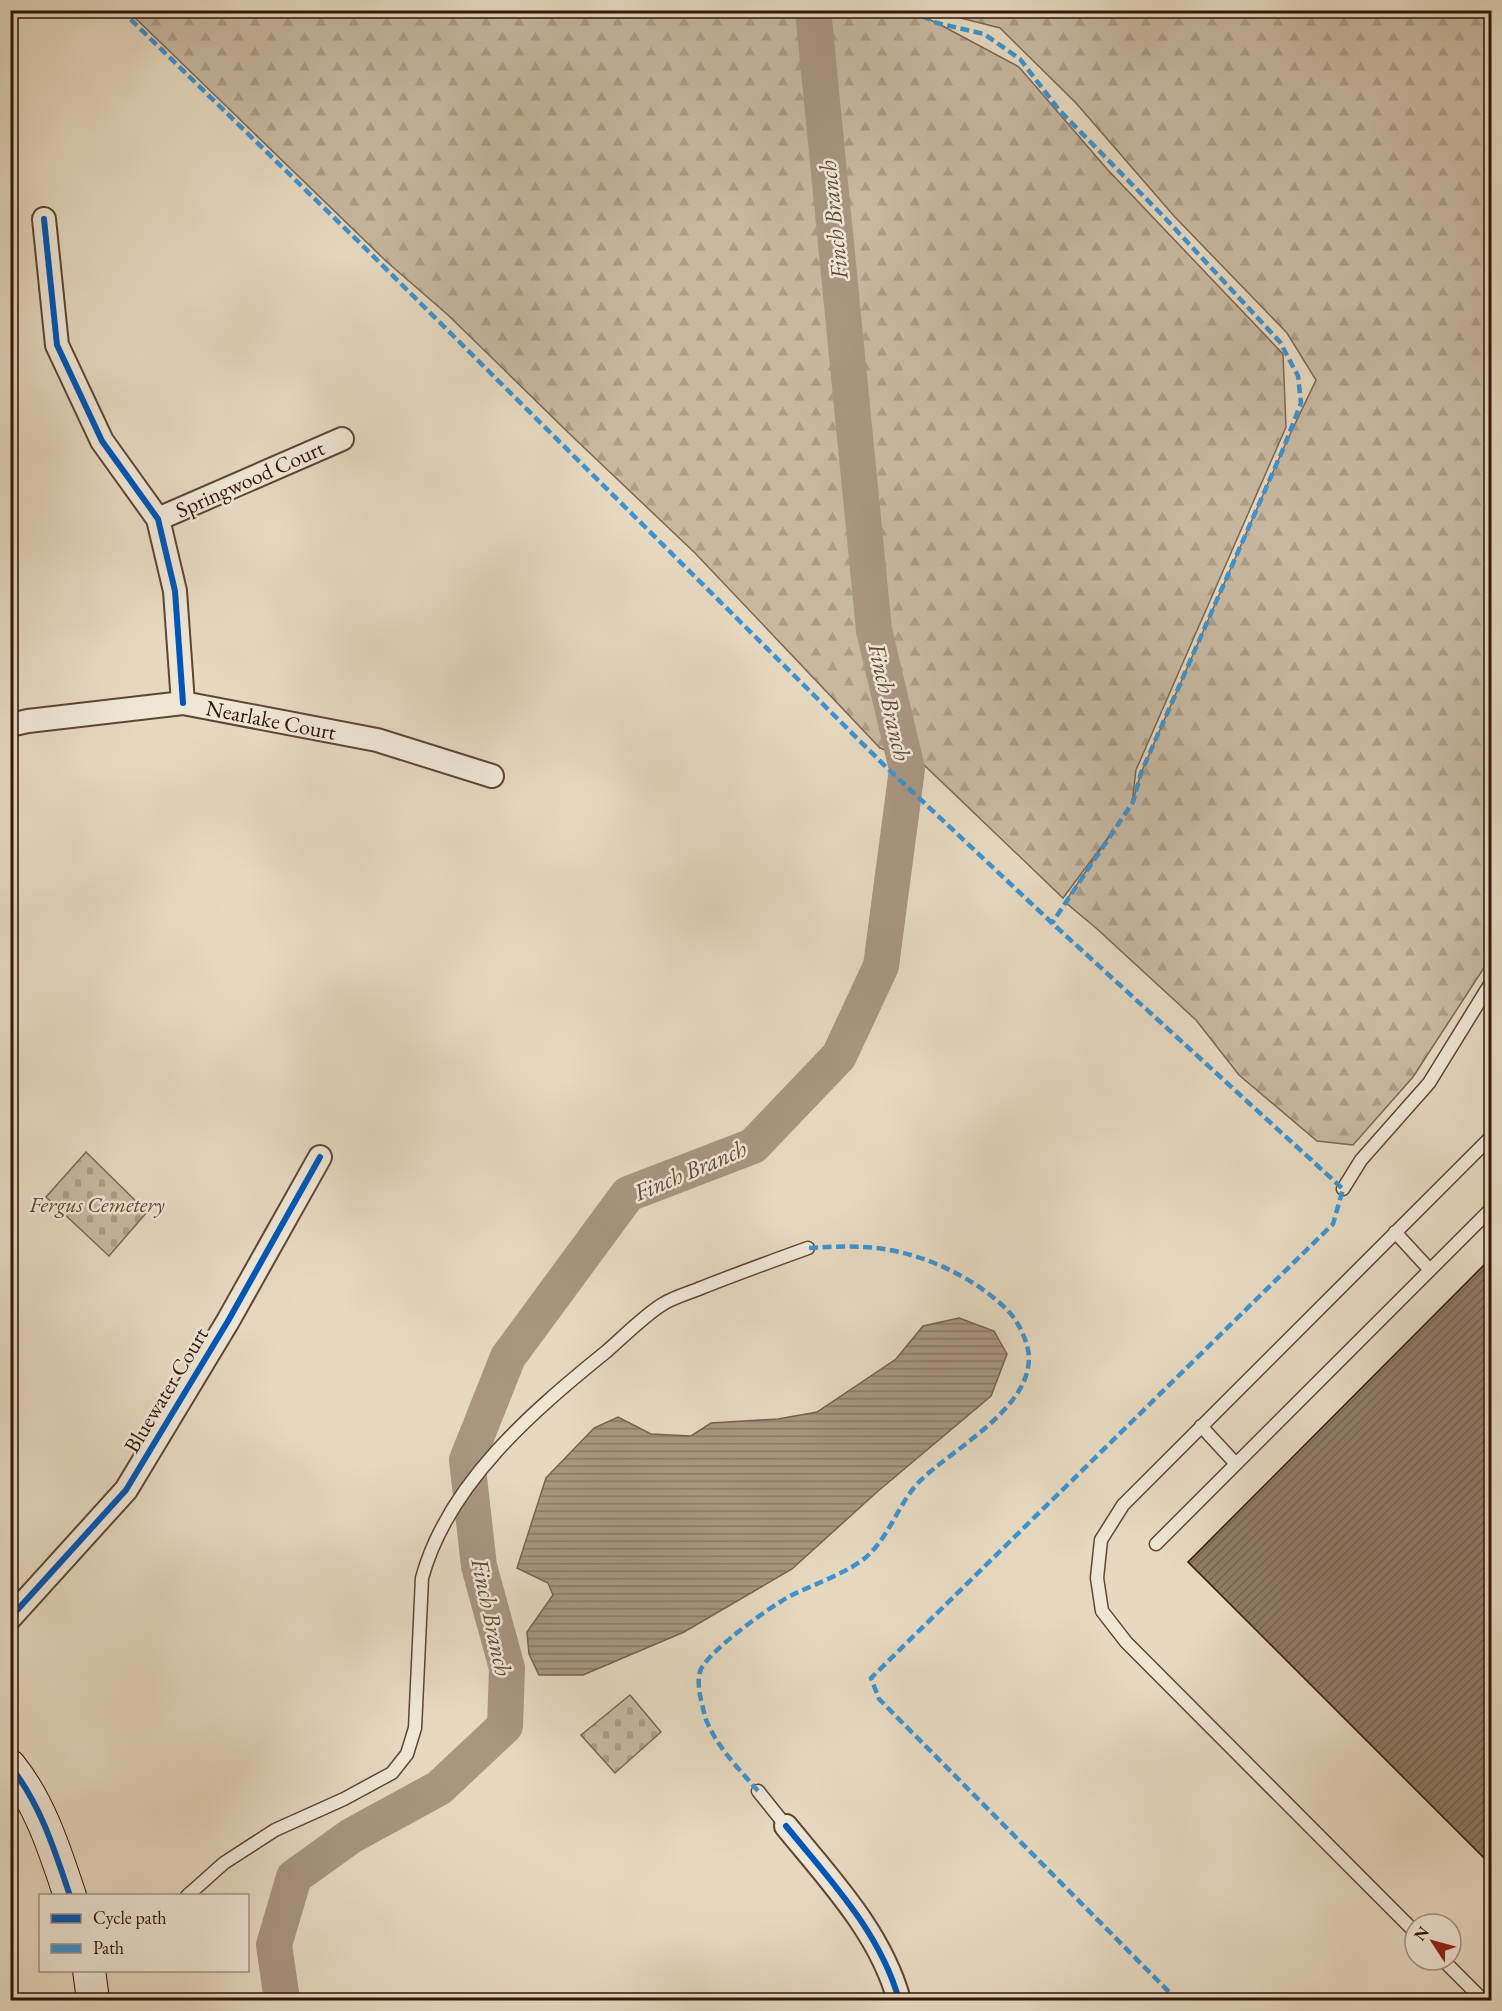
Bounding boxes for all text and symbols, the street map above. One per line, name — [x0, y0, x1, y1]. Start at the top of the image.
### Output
water label: Finch Branch — [811, 159, 855, 282]
street label: Springwood Court — [171, 433, 329, 525]
water label: Finch Branch — [861, 639, 919, 764]
street label: Nearlake Court — [204, 693, 339, 747]
water label: Finch Branch — [628, 1132, 751, 1208]
park label: Fergus Cemetery — [28, 1190, 165, 1219]
street label: Bluewater Court — [117, 1322, 215, 1458]
water label: Finch Branch — [464, 1554, 520, 1679]
legend — [39, 1894, 249, 1972]
text: Cycle path — [93, 1906, 167, 1929]
north arrow — [1403, 1912, 1463, 1972]
text: N — [1409, 1922, 1434, 1945]
text: Path — [93, 1936, 124, 1959]

